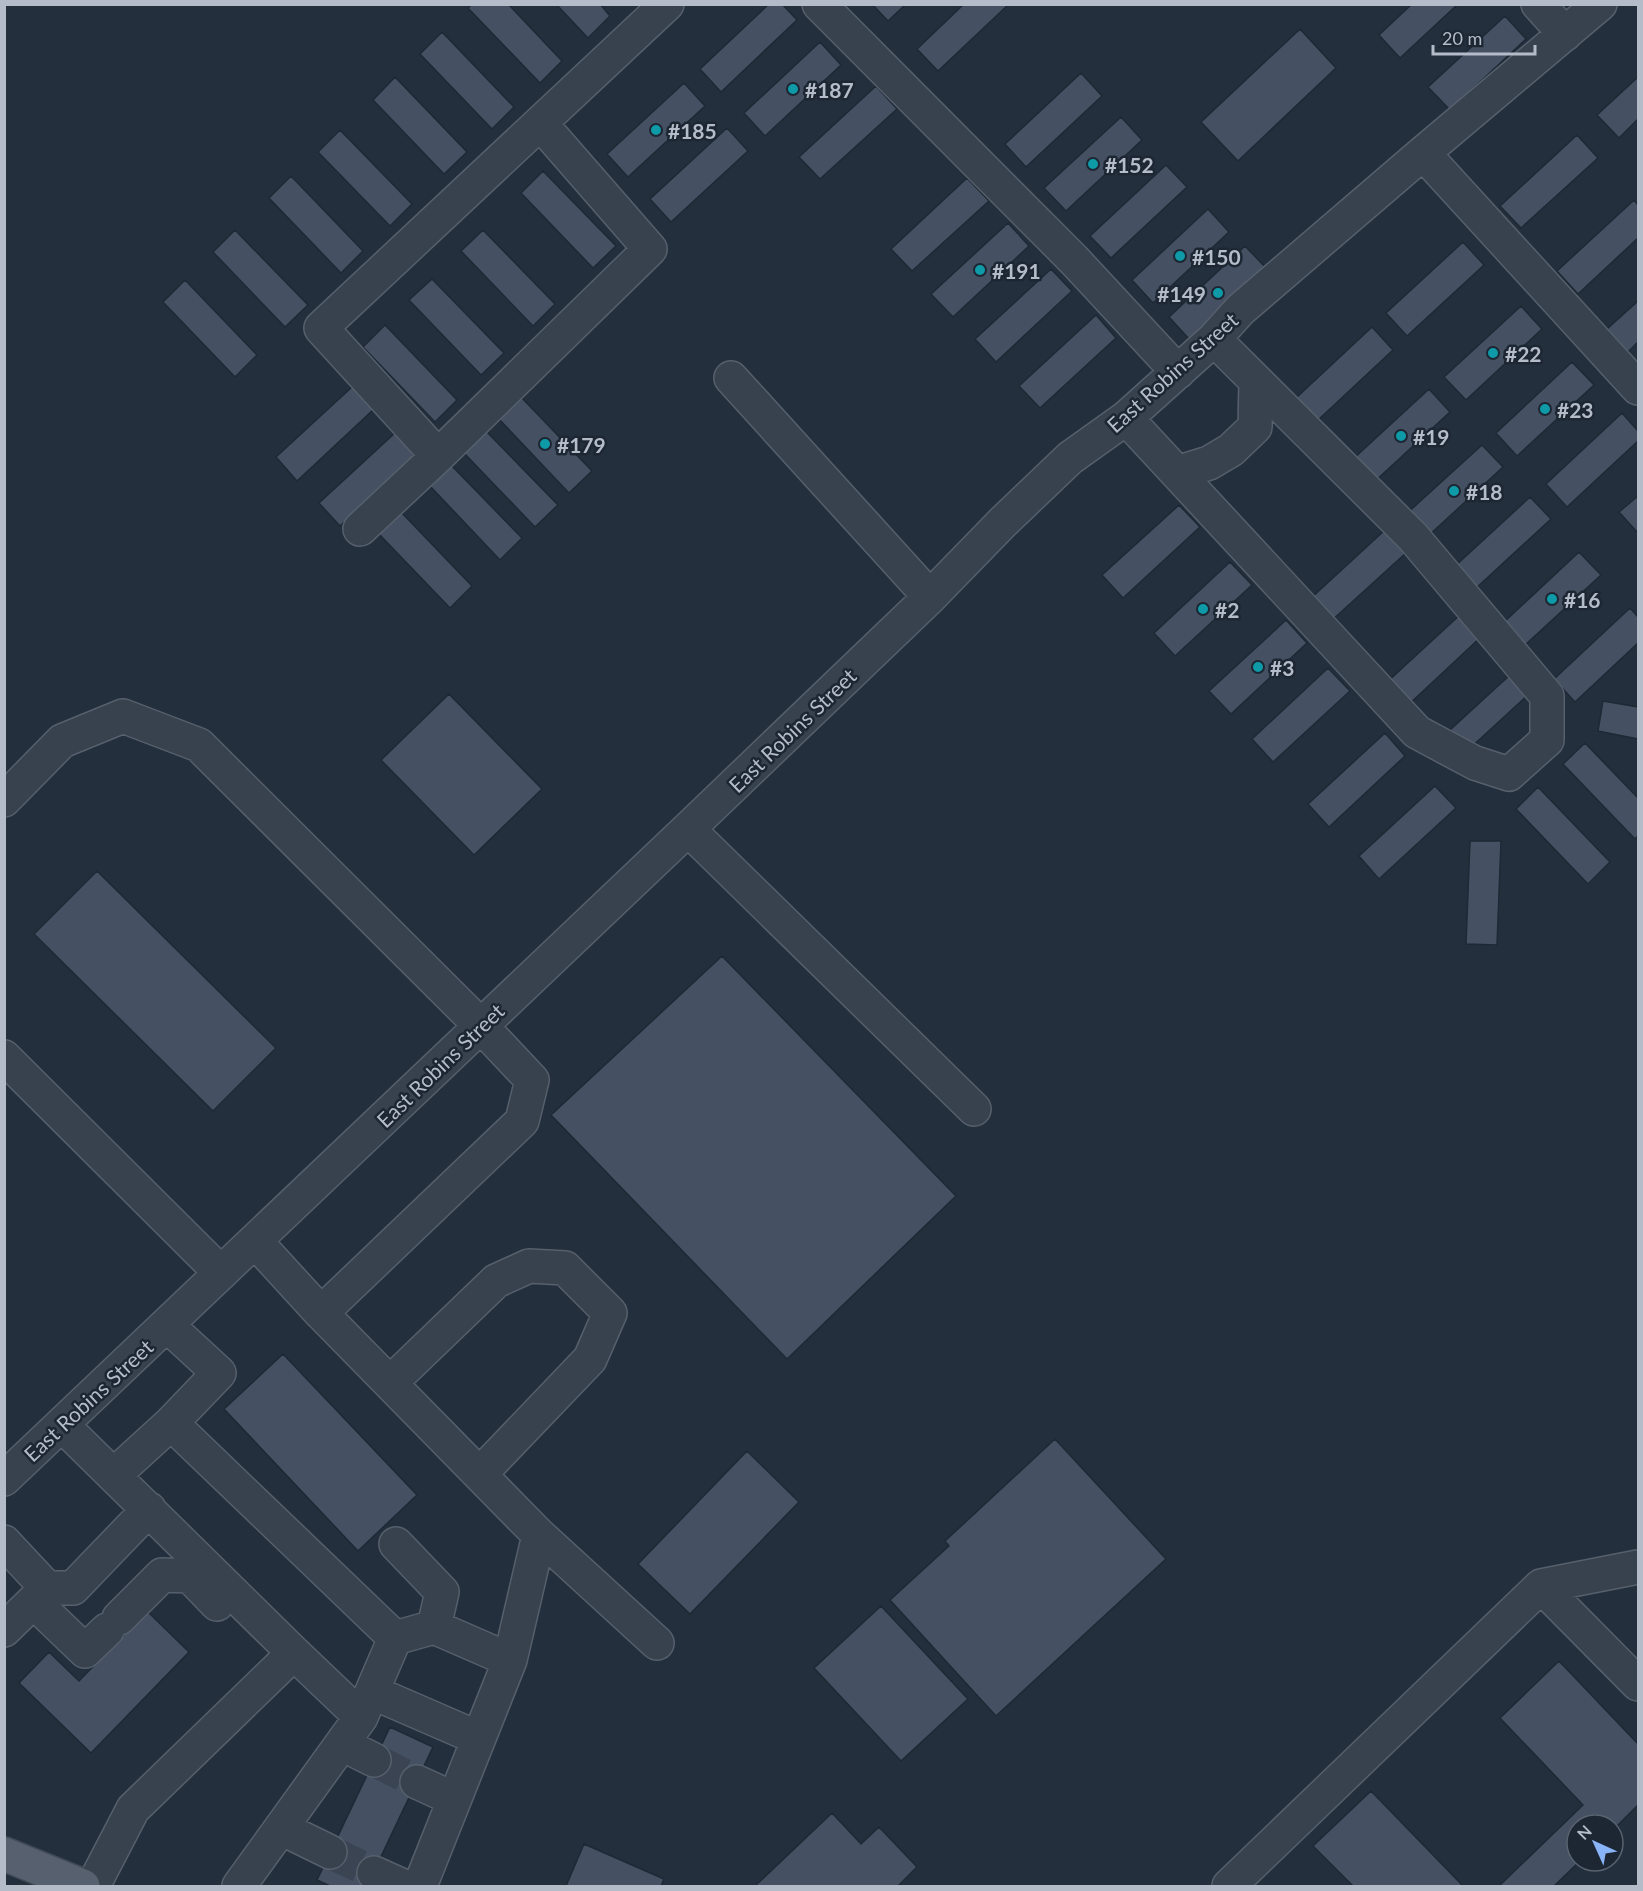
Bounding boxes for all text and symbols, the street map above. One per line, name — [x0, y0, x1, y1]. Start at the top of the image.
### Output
scale bar — [1433, 18, 1535, 56]
text: 20 m — [1442, 27, 1482, 49]
place label: #187 — [805, 77, 854, 102]
marker: #187 — [786, 82, 800, 96]
place label: #185 — [668, 118, 717, 143]
marker: #185 — [649, 123, 663, 137]
place label: #152 — [1105, 152, 1154, 177]
marker: #152 — [1086, 157, 1100, 171]
place label: #150 — [1192, 244, 1241, 269]
marker: #150 — [1173, 249, 1187, 263]
place label: #191 — [992, 258, 1041, 283]
marker: #191 — [973, 263, 987, 277]
place label: #149 — [1157, 281, 1206, 306]
marker: #149 — [1211, 286, 1225, 300]
street label: East Robins Street — [1102, 306, 1243, 437]
place label: #22 — [1505, 341, 1542, 366]
marker: #22 — [1486, 346, 1500, 360]
place label: #23 — [1557, 397, 1594, 422]
marker: #23 — [1538, 402, 1552, 416]
place label: #19 — [1413, 424, 1450, 449]
marker: #19 — [1394, 429, 1408, 443]
place label: #179 — [557, 432, 606, 457]
marker: #179 — [538, 437, 552, 451]
place label: #18 — [1466, 479, 1503, 504]
marker: #18 — [1447, 484, 1461, 498]
place label: #16 — [1564, 587, 1601, 612]
marker: #16 — [1545, 592, 1559, 606]
place label: #2 — [1215, 597, 1239, 622]
marker: #2 — [1196, 602, 1210, 616]
place label: #3 — [1270, 655, 1294, 680]
marker: #3 — [1251, 660, 1265, 674]
street label: East Robins Street — [723, 663, 861, 797]
street label: East Robins Street — [371, 998, 509, 1132]
street label: East Robins Street — [18, 1334, 158, 1466]
north arrow — [1565, 1813, 1625, 1873]
text: N — [1573, 1821, 1595, 1843]

